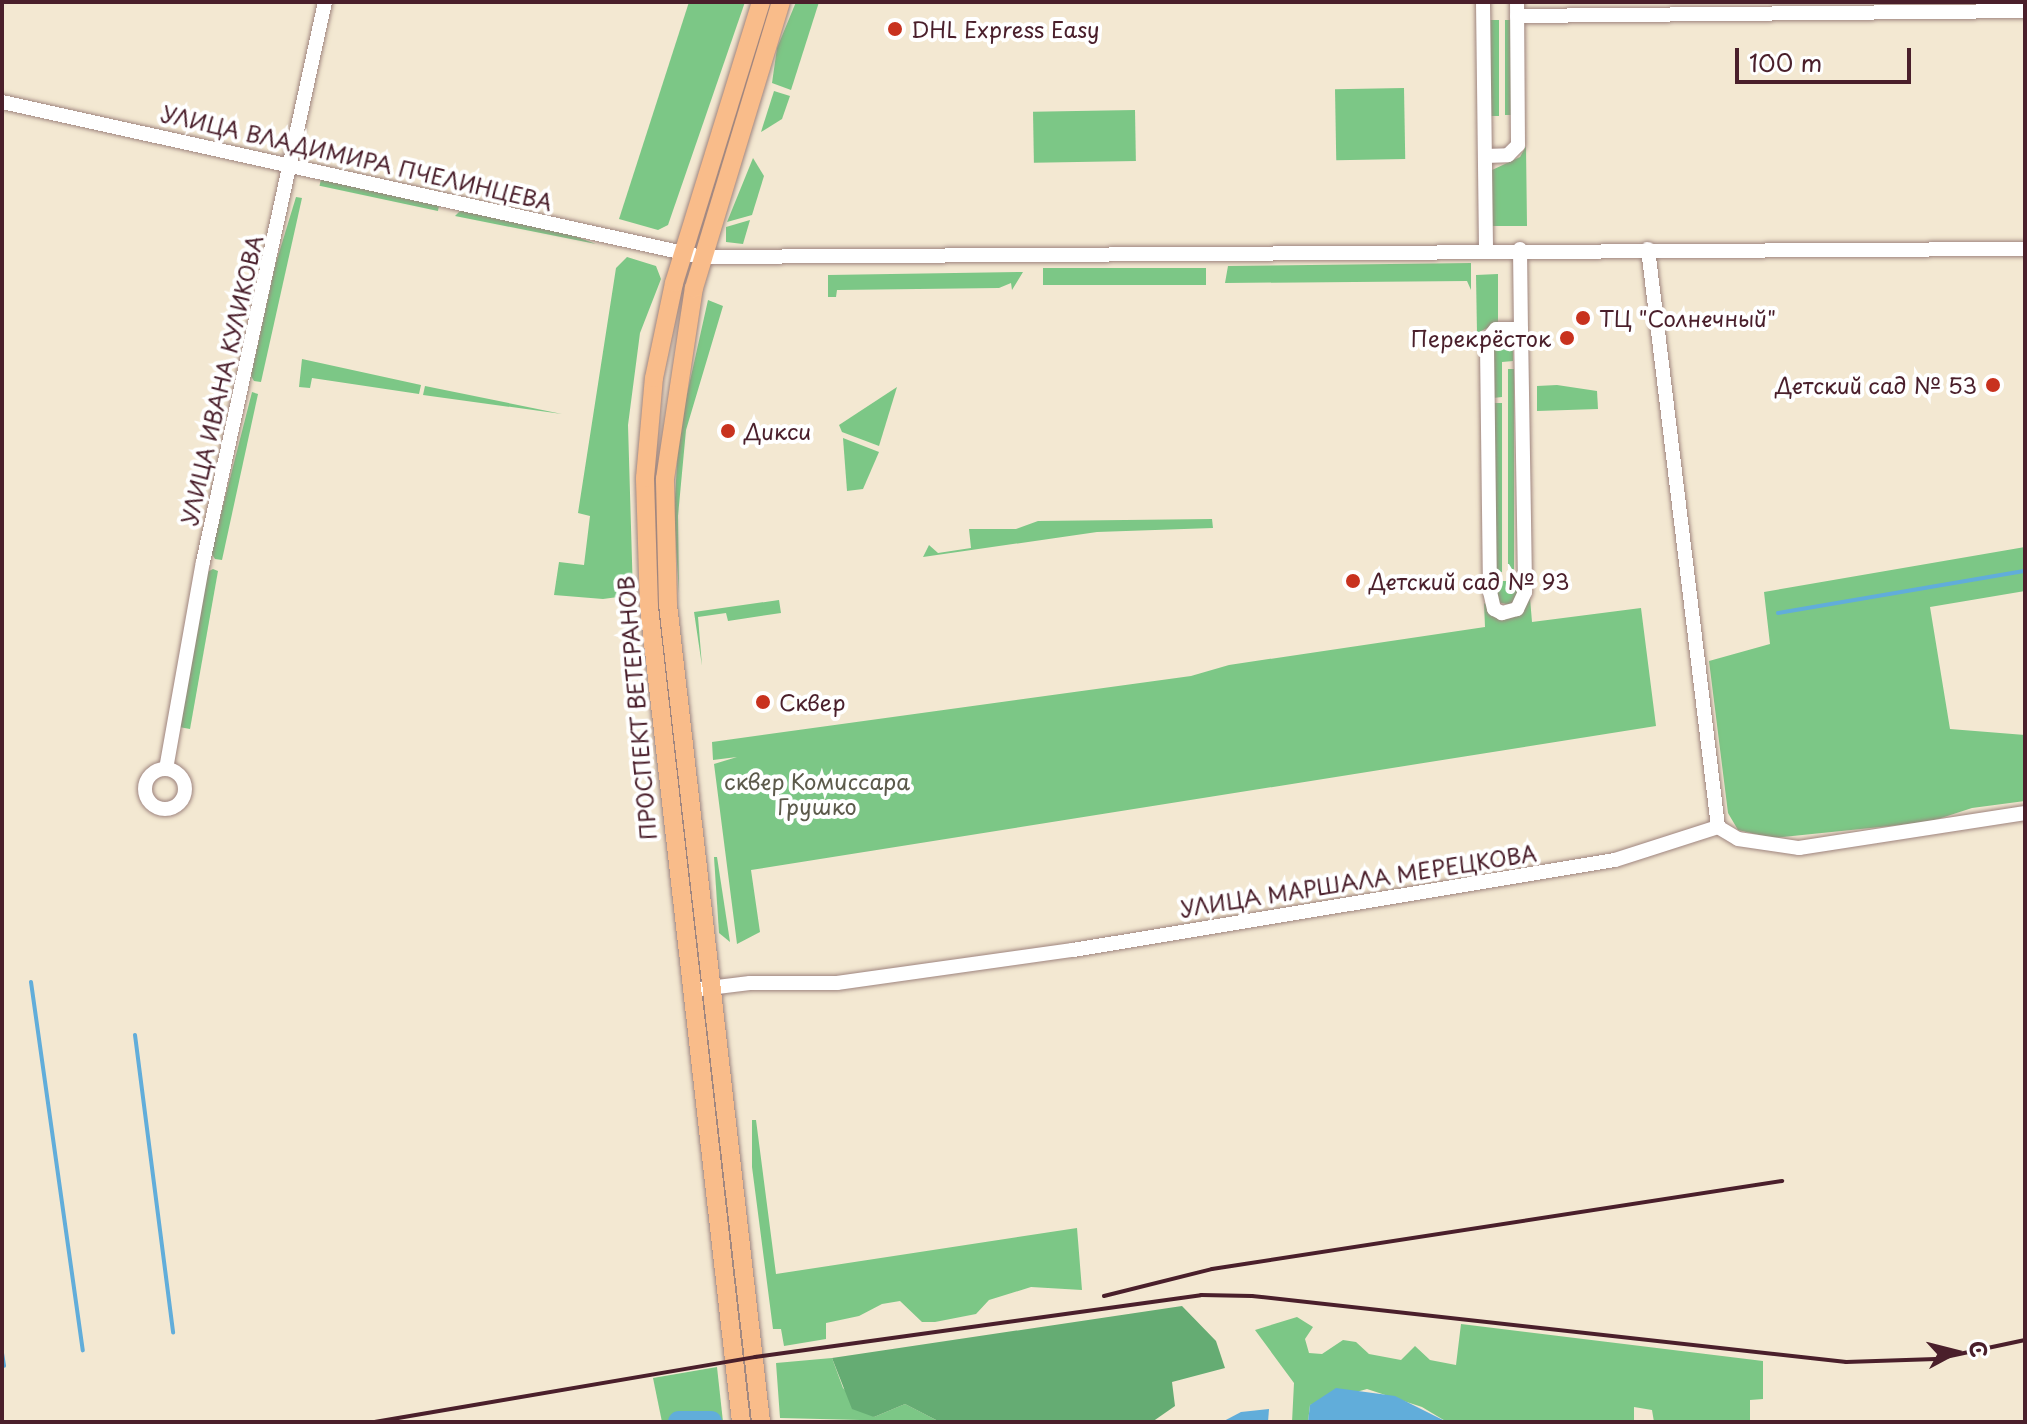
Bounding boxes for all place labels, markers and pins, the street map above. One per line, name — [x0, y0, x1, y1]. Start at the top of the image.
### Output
place label: DHL Express Easy — [911, 16, 1102, 42]
marker: DHL Express Easy — [886, 20, 904, 38]
place label: ТЦ "Солнечный" — [1599, 305, 1777, 331]
marker: ТЦ "Солнечный" — [1574, 309, 1592, 327]
place label: Перекрёсток — [1411, 325, 1551, 351]
marker: Перекрёсток — [1558, 329, 1576, 347]
place label: Детский сад № 53 — [1774, 372, 1977, 398]
marker: Детский сад № 53 — [1984, 376, 2002, 394]
place label: Дикси — [744, 418, 811, 444]
marker: Дикси — [719, 422, 737, 440]
place label: Детский сад № 93 — [1369, 568, 1570, 594]
marker: Детский сад № 93 — [1344, 572, 1362, 590]
place label: Сквер — [779, 689, 846, 715]
marker: Сквер — [754, 693, 772, 711]

